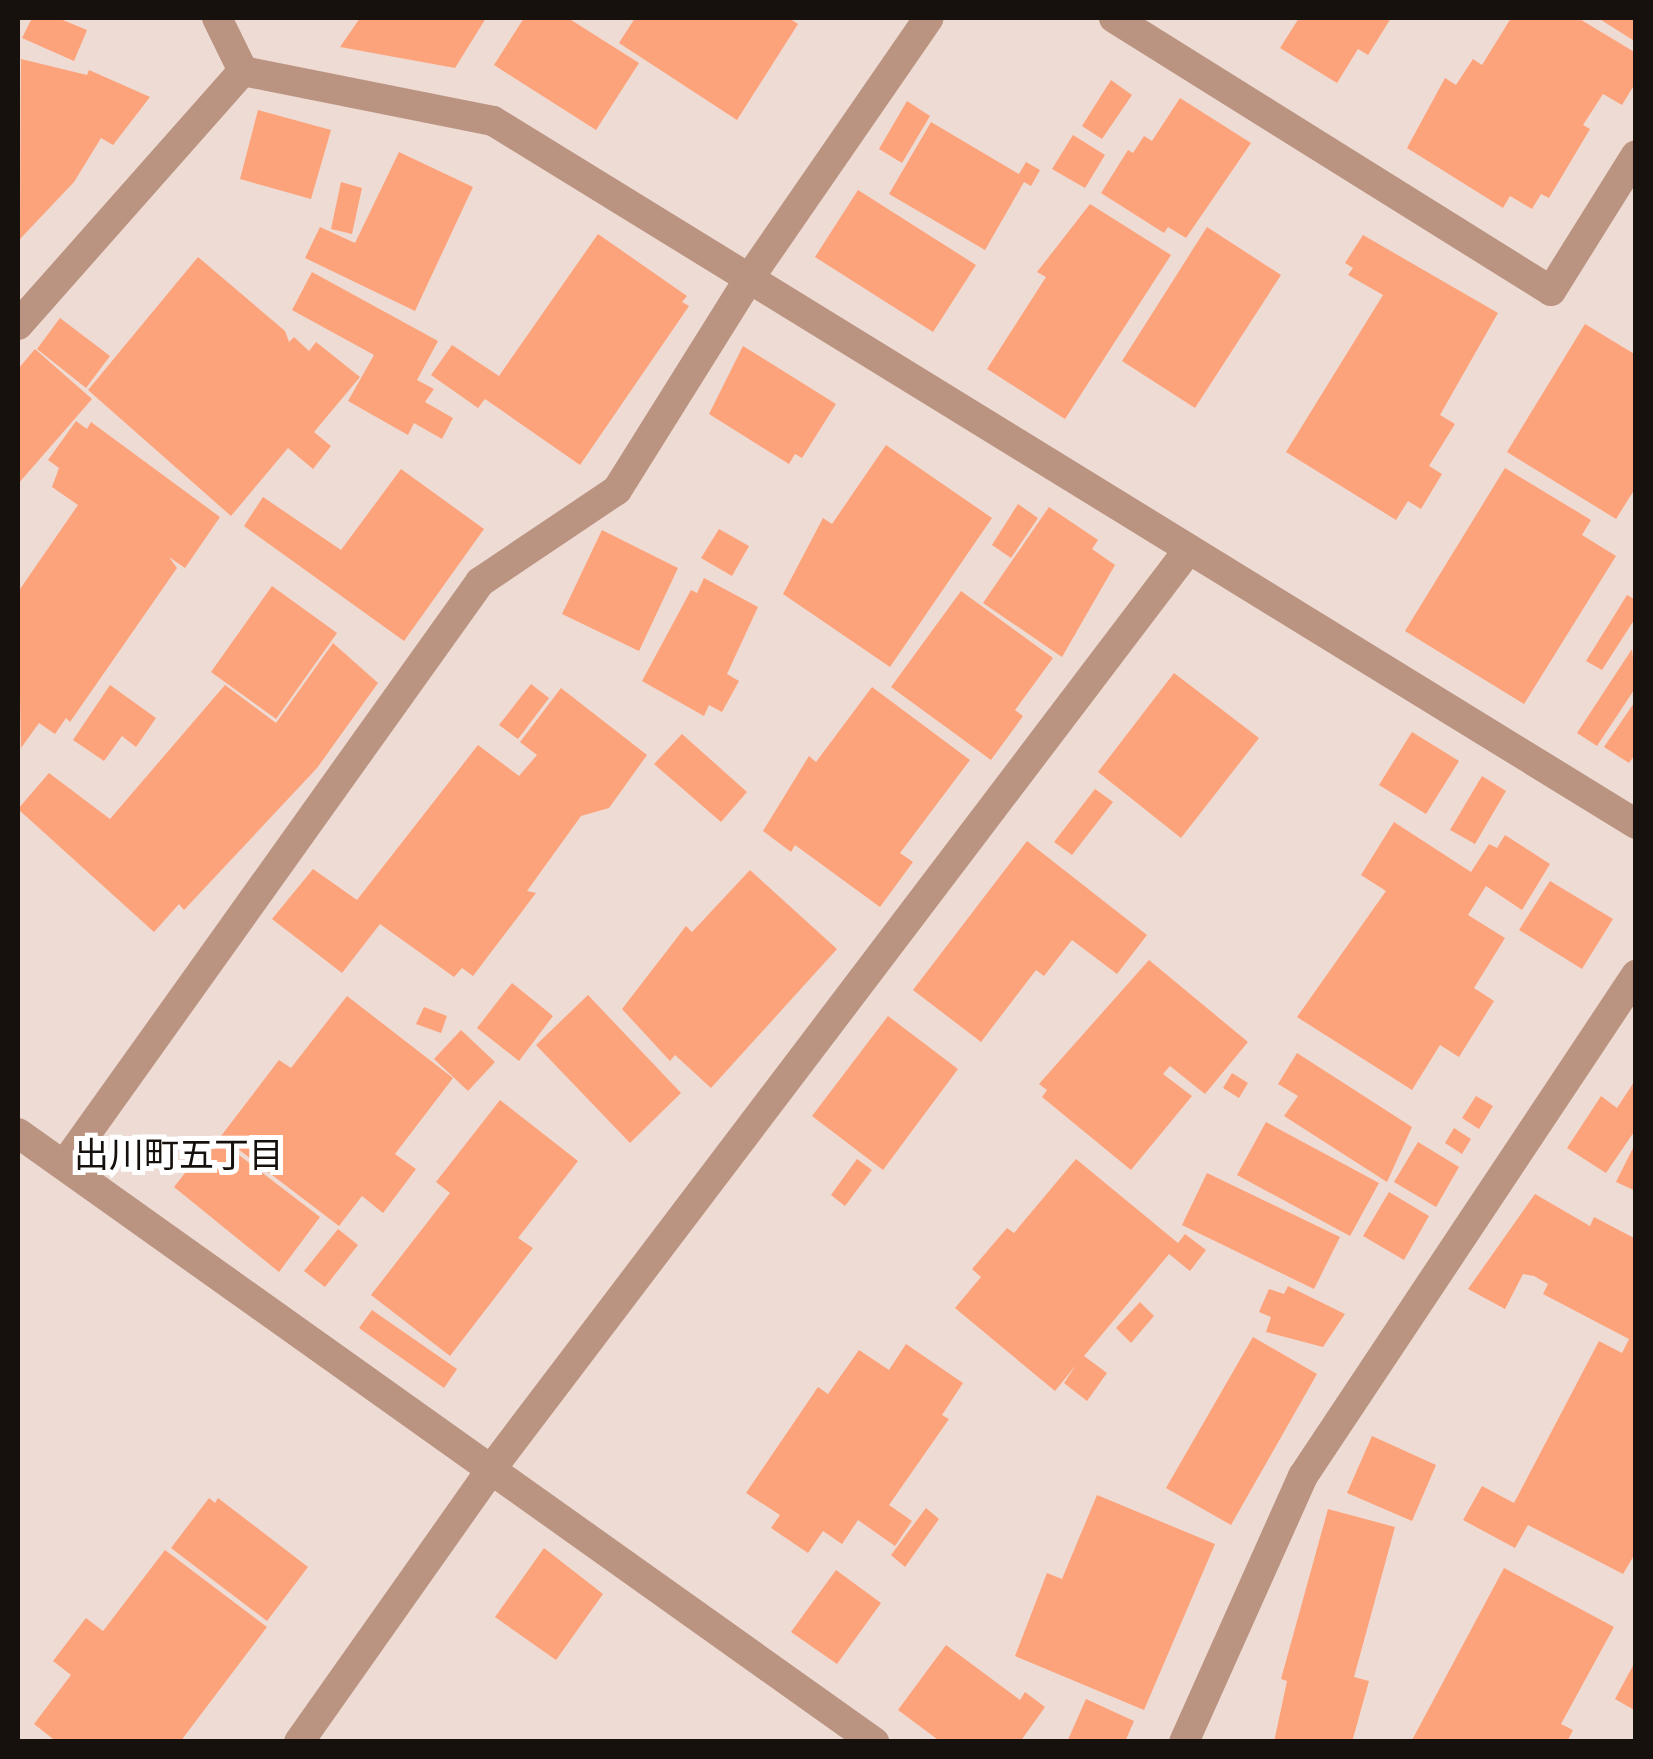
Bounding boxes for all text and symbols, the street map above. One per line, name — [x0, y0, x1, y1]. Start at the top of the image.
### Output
district label: 出川町五丁目 — [74, 1133, 284, 1175]

